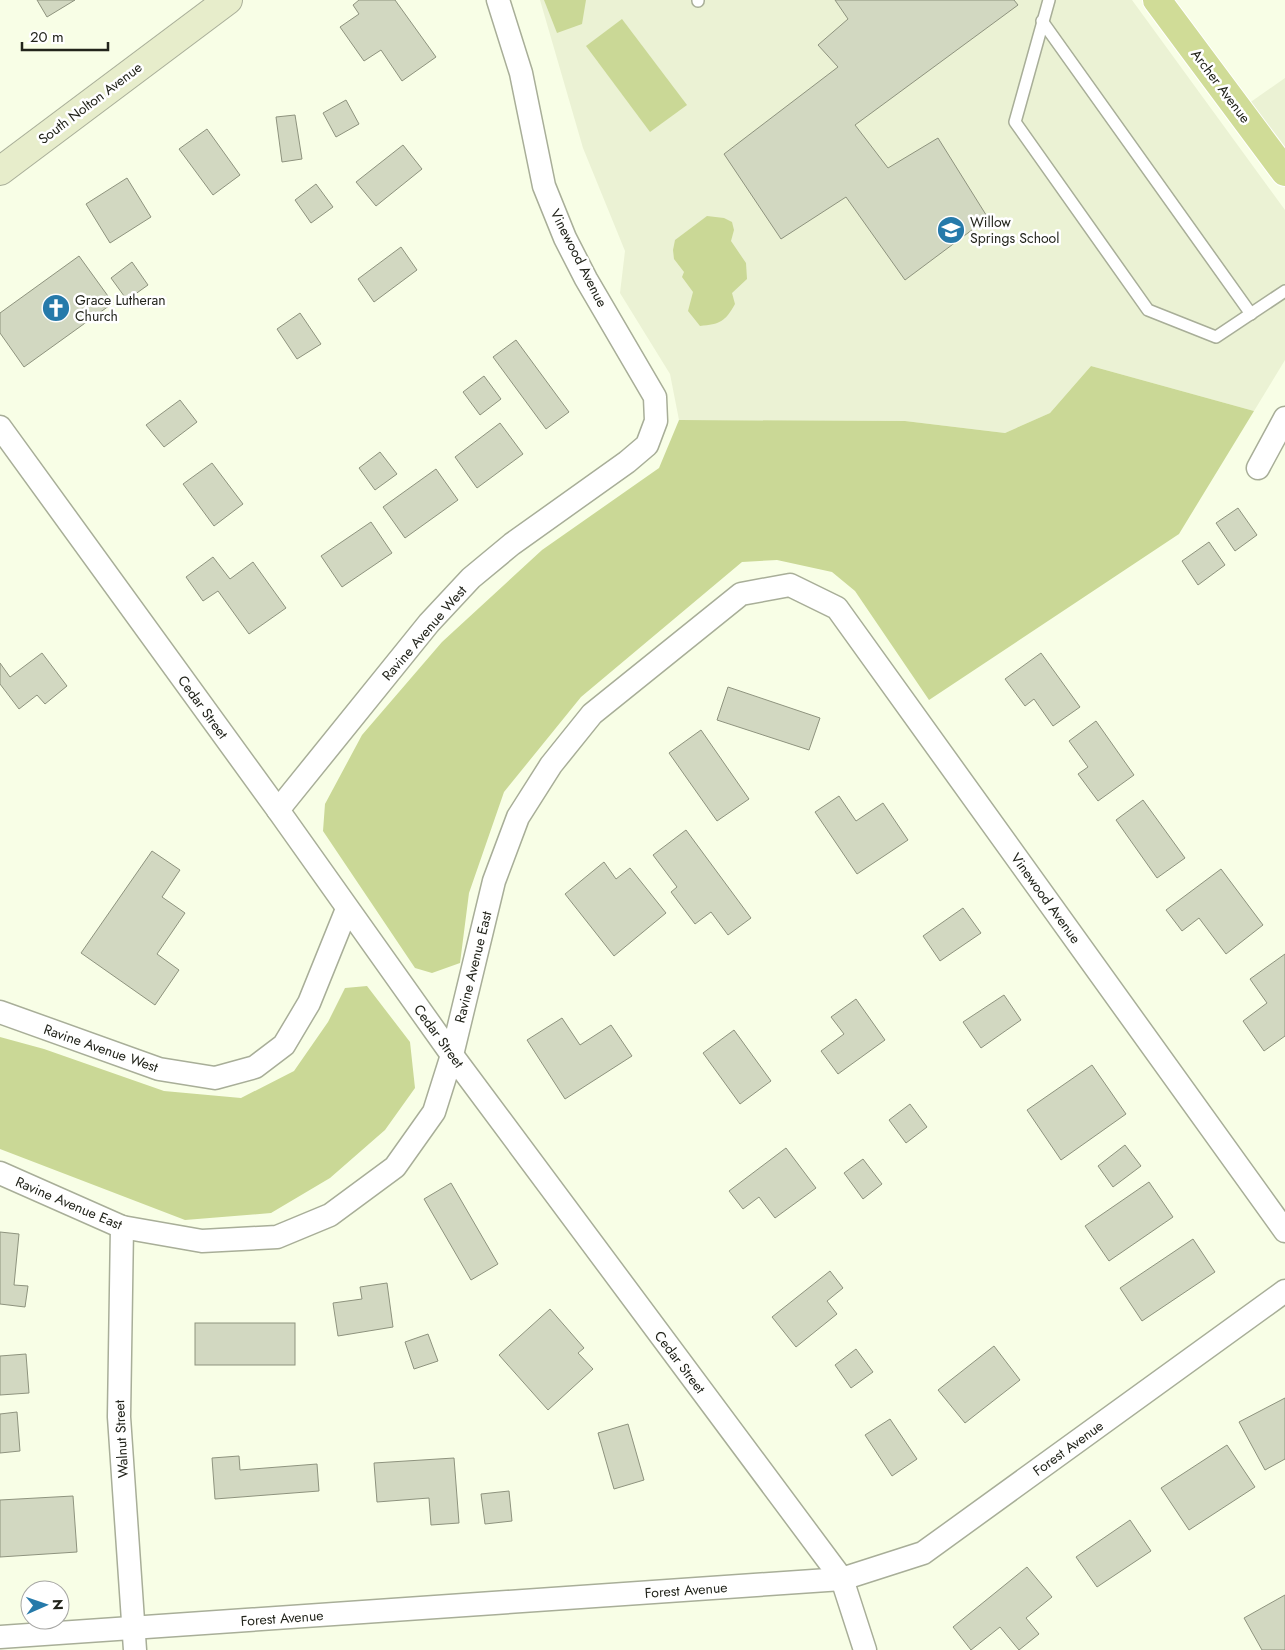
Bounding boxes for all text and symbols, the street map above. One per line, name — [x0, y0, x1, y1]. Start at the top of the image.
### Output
scale bar — [22, 20, 109, 52]
text: 20 m — [30, 26, 64, 48]
street label: Archer Avenue — [1187, 45, 1255, 127]
street label: South Nolton Avenue — [34, 57, 146, 149]
street label: Vinewood Avenue — [546, 206, 612, 310]
place label: Willow Springs School — [970, 212, 1060, 248]
school or university icon: Willow Springs School — [936, 215, 966, 245]
place label: Grace Lutheran Church — [75, 290, 166, 326]
church icon: Grace Lutheran Church — [41, 293, 71, 323]
street label: Ravine Avenue West — [377, 581, 471, 685]
street label: Cedar Street — [173, 671, 233, 743]
street label: Vinewood Avenue — [1006, 849, 1086, 947]
street label: Ravine Avenue East — [449, 909, 497, 1025]
street label: Cedar Street — [409, 1000, 469, 1072]
street label: Ravine Avenue West — [41, 1019, 162, 1077]
street label: Ravine Avenue East — [12, 1171, 126, 1235]
street label: Cedar Street — [650, 1326, 711, 1398]
street label: Walnut Street — [109, 1399, 133, 1479]
street label: Forest Avenue — [1029, 1416, 1107, 1480]
street label: Forest Avenue — [644, 1577, 728, 1603]
north arrow — [20, 1580, 70, 1630]
text: N — [48, 1599, 68, 1610]
street label: Forest Avenue — [240, 1605, 324, 1631]

